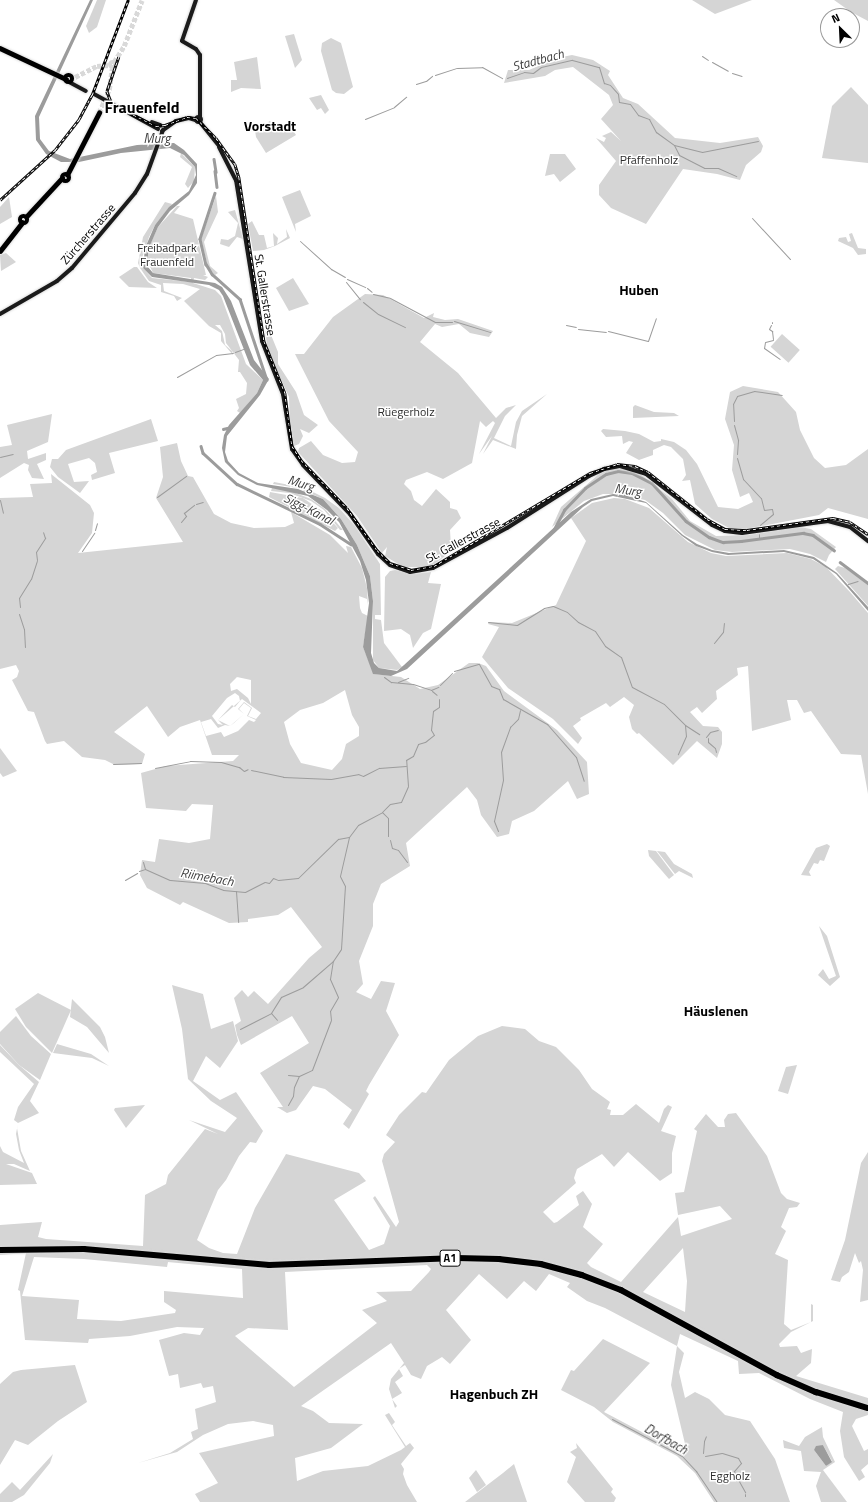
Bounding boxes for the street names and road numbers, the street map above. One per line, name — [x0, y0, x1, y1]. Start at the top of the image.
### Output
street label: Zürcherstrasse — [58, 201, 118, 267]
street label: St. Gallerstrasse — [251, 253, 279, 337]
street label: St. Gallerstrasse — [423, 514, 503, 566]
road number: A1 — [439, 1249, 461, 1267]

